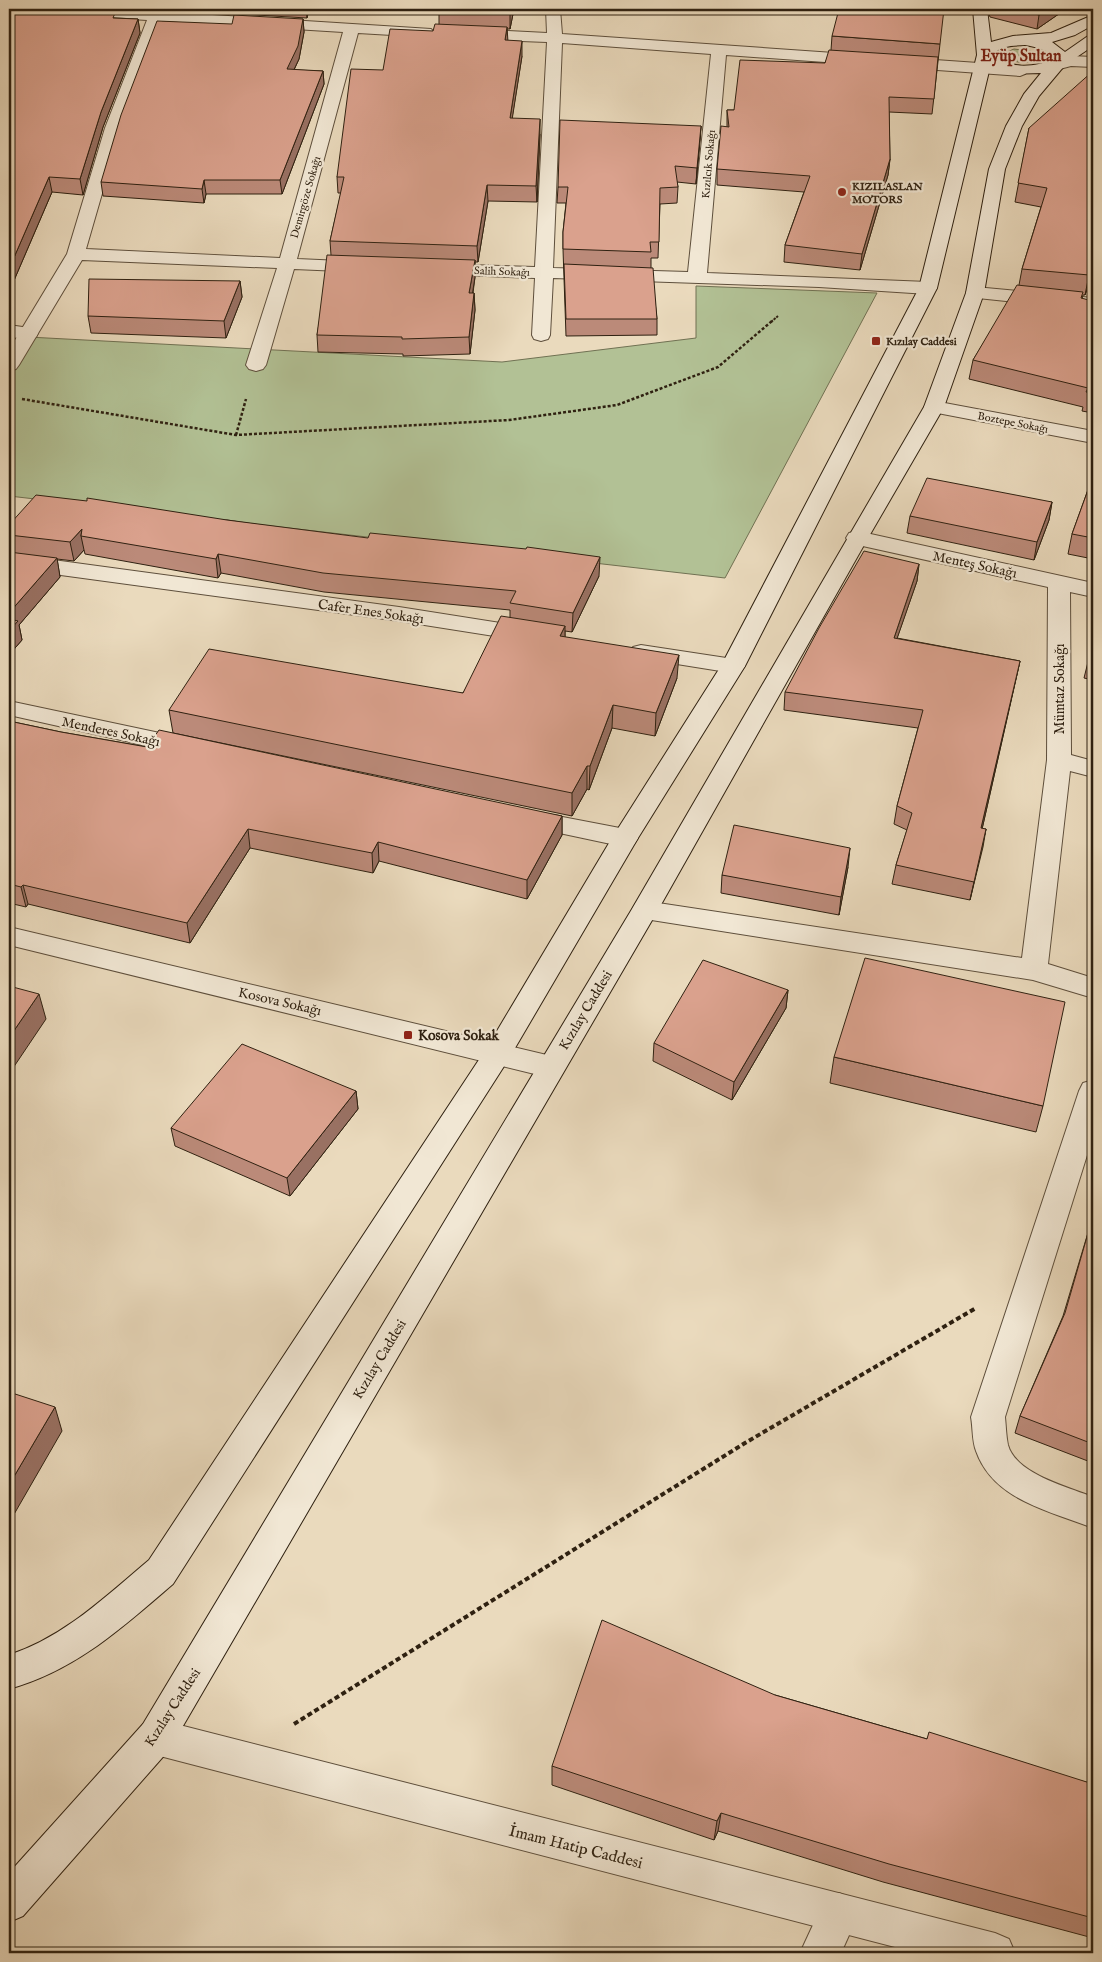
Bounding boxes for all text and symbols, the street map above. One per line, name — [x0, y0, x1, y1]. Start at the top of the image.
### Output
district label: Eyüp Sultan — [980, 47, 1062, 67]
street label: Kızılcık Sokağı — [699, 129, 719, 199]
street label: Demirgöze Sokağı — [288, 155, 324, 240]
place label: KIZILASLAN MOTORS — [852, 180, 923, 207]
marker: KIZILASLAN MOTORS — [836, 186, 848, 198]
street label: Salih Sokağı — [474, 264, 530, 280]
marker: Kızılay Caddesi — [870, 335, 882, 347]
place label: Kızılay Caddesi — [886, 335, 957, 349]
street label: Boztepe Sokağı — [976, 409, 1049, 437]
street label: Menteş Sokağı — [931, 547, 1019, 583]
street label: Cafer Enes Sokağı — [317, 596, 425, 628]
street label: Mümtaz Sokağı — [1051, 643, 1069, 734]
street label: Menderes Sokağı — [60, 713, 162, 751]
street label: Kızılay Caddesi — [555, 967, 617, 1054]
street label: Kosova Sokağı — [236, 984, 323, 1020]
place label: Kosova Sokak — [418, 1027, 499, 1045]
marker: Kosova Sokak — [402, 1029, 414, 1041]
street label: Kızılay Caddesi — [349, 1316, 411, 1403]
street label: Kızılay Caddesi — [141, 1665, 205, 1750]
street label: İmam Hatip Caddesi — [507, 1820, 645, 1874]

